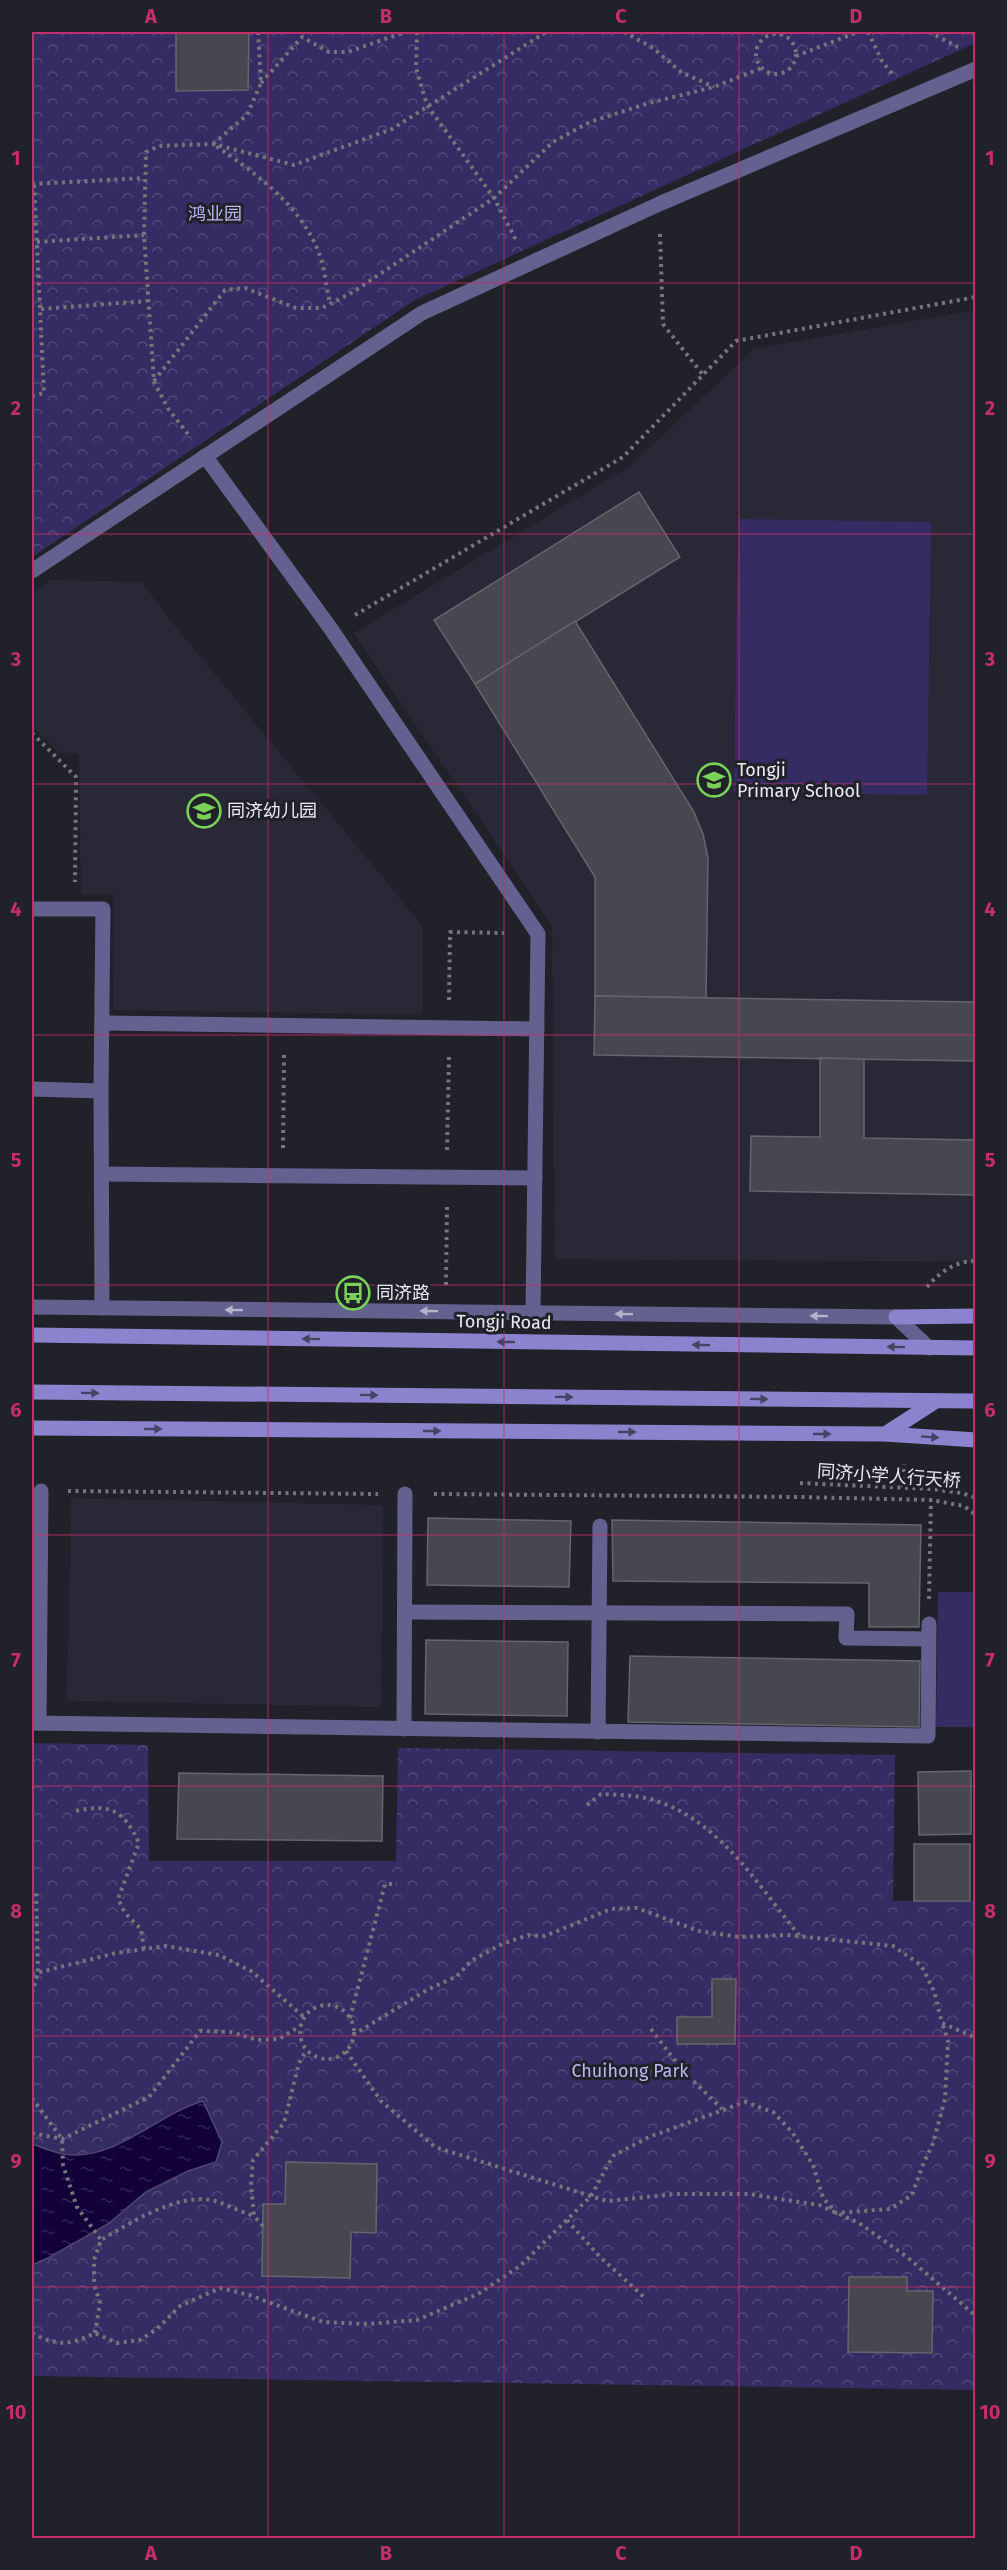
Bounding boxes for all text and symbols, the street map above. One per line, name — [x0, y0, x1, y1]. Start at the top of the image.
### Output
text: A — [144, 4, 158, 28]
text: B — [380, 4, 392, 28]
text: C — [615, 4, 627, 28]
text: D — [849, 4, 863, 28]
text: 1 — [11, 146, 21, 170]
text: 1 — [985, 146, 995, 170]
park label: 鸿业园 — [188, 203, 242, 225]
text: 2 — [11, 396, 21, 420]
text: 2 — [985, 396, 995, 420]
text: 3 — [10, 647, 21, 671]
text: 3 — [984, 647, 995, 671]
place label: Tongji Primary School — [737, 759, 860, 802]
school or university icon: Tongji Primary School — [696, 762, 732, 798]
school or university icon: 同济幼儿园 — [186, 793, 222, 829]
place label: 同济幼儿园 — [227, 800, 317, 822]
text: 4 — [10, 897, 22, 921]
text: 4 — [984, 897, 996, 921]
text: 5 — [11, 1148, 22, 1172]
text: 5 — [985, 1148, 996, 1172]
bus stop icon: 同济路 — [335, 1275, 371, 1311]
place label: 同济路 — [376, 1282, 430, 1304]
one-way arrow — [225, 1305, 244, 1314]
one-way arrow — [420, 1307, 439, 1316]
one-way arrow — [615, 1309, 634, 1319]
street label: Tongji Road — [456, 1310, 552, 1334]
one-way arrow — [810, 1312, 829, 1321]
one-way arrow — [302, 1334, 321, 1344]
one-way arrow — [497, 1337, 516, 1347]
one-way arrow — [692, 1340, 711, 1349]
one-way arrow — [887, 1342, 906, 1352]
one-way arrow — [80, 1388, 99, 1398]
one-way arrow — [359, 1391, 378, 1400]
one-way arrow — [554, 1392, 573, 1402]
one-way arrow — [749, 1394, 768, 1404]
text: 6 — [10, 1398, 22, 1422]
text: 6 — [984, 1398, 996, 1422]
one-way arrow — [143, 1424, 162, 1434]
one-way arrow — [422, 1426, 441, 1436]
one-way arrow — [617, 1427, 636, 1437]
one-way arrow — [812, 1429, 831, 1439]
one-way arrow — [921, 1433, 940, 1442]
street label: 同济小学人行天桥 — [816, 1460, 962, 1492]
text: 7 — [11, 1648, 21, 1672]
text: 7 — [985, 1648, 995, 1672]
text: 8 — [10, 1899, 22, 1923]
text: 8 — [984, 1899, 996, 1923]
park label: Chuihong Park — [571, 2060, 689, 2082]
text: 9 — [10, 2149, 22, 2173]
text: 9 — [984, 2149, 996, 2173]
text: 10 — [6, 2400, 26, 2424]
text: 10 — [980, 2400, 1000, 2424]
text: A — [144, 2541, 158, 2565]
text: B — [380, 2541, 392, 2565]
text: C — [615, 2541, 627, 2565]
text: D — [849, 2541, 863, 2565]

